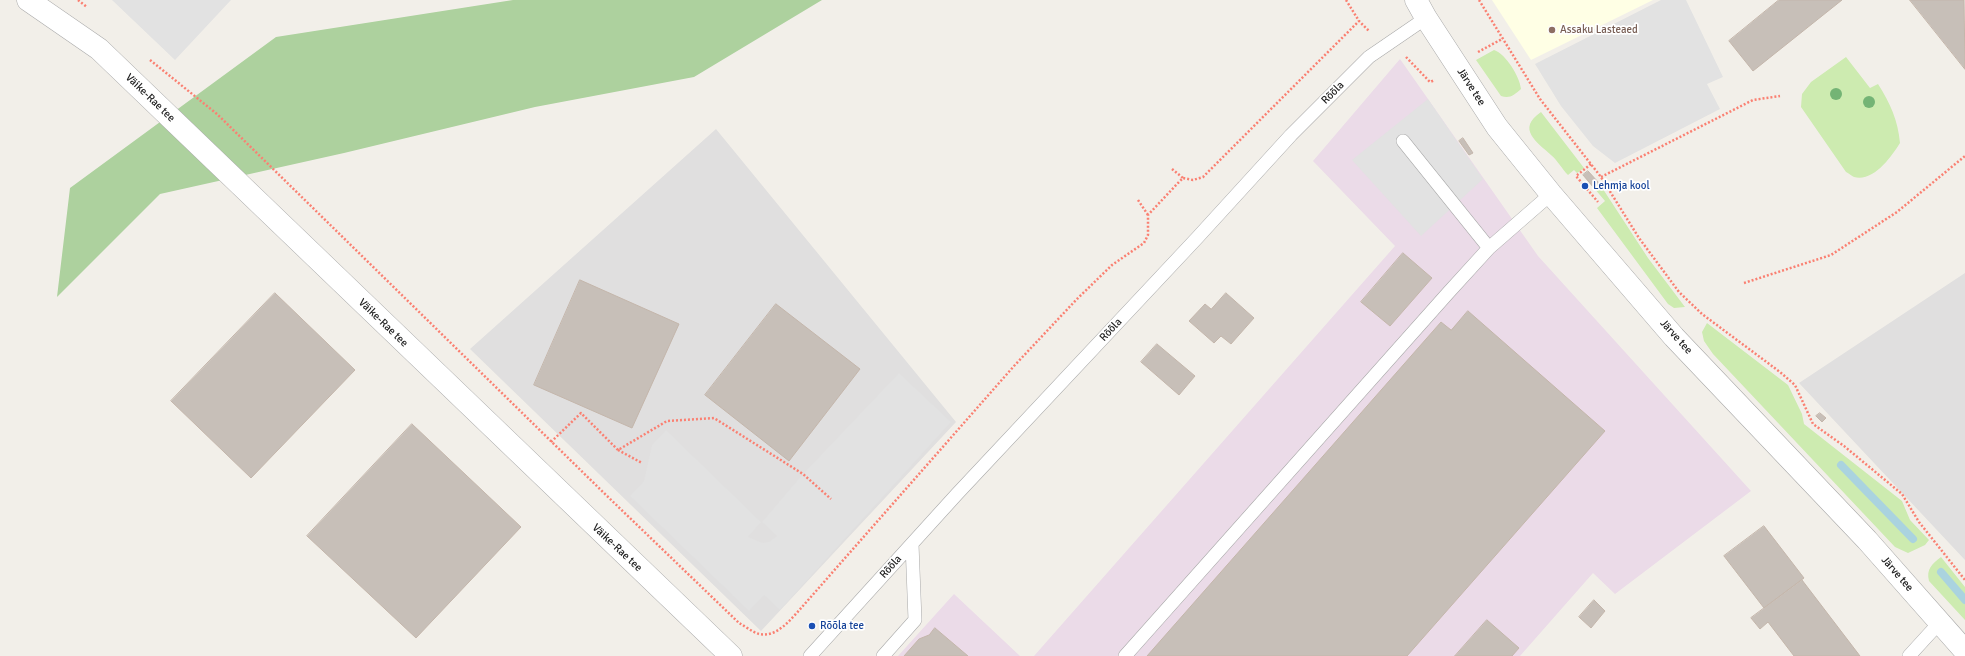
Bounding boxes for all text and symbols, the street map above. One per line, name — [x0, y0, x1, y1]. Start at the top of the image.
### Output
place label: Assaku Lasteaed — [1560, 23, 1638, 37]
marker: Assaku Lasteaed — [1547, 25, 1557, 35]
street label: Järve tee — [1454, 66, 1488, 108]
street label: Väike-Rae tee — [122, 71, 178, 125]
street label: Rõõla — [1319, 79, 1347, 107]
place label: Lehmja kool — [1593, 179, 1650, 193]
marker: Lehmja kool — [1580, 181, 1590, 191]
street label: Väike-Rae tee — [355, 296, 411, 350]
street label: Rõõla — [1097, 316, 1125, 344]
street label: Järve tee — [1657, 317, 1695, 357]
street label: Väike-Rae tee — [589, 521, 645, 575]
street label: Rõõla — [877, 553, 905, 581]
street label: Järve tee — [1878, 554, 1916, 594]
place label: Rõõla tee — [820, 619, 864, 633]
marker: Rõõla tee — [807, 621, 817, 631]

